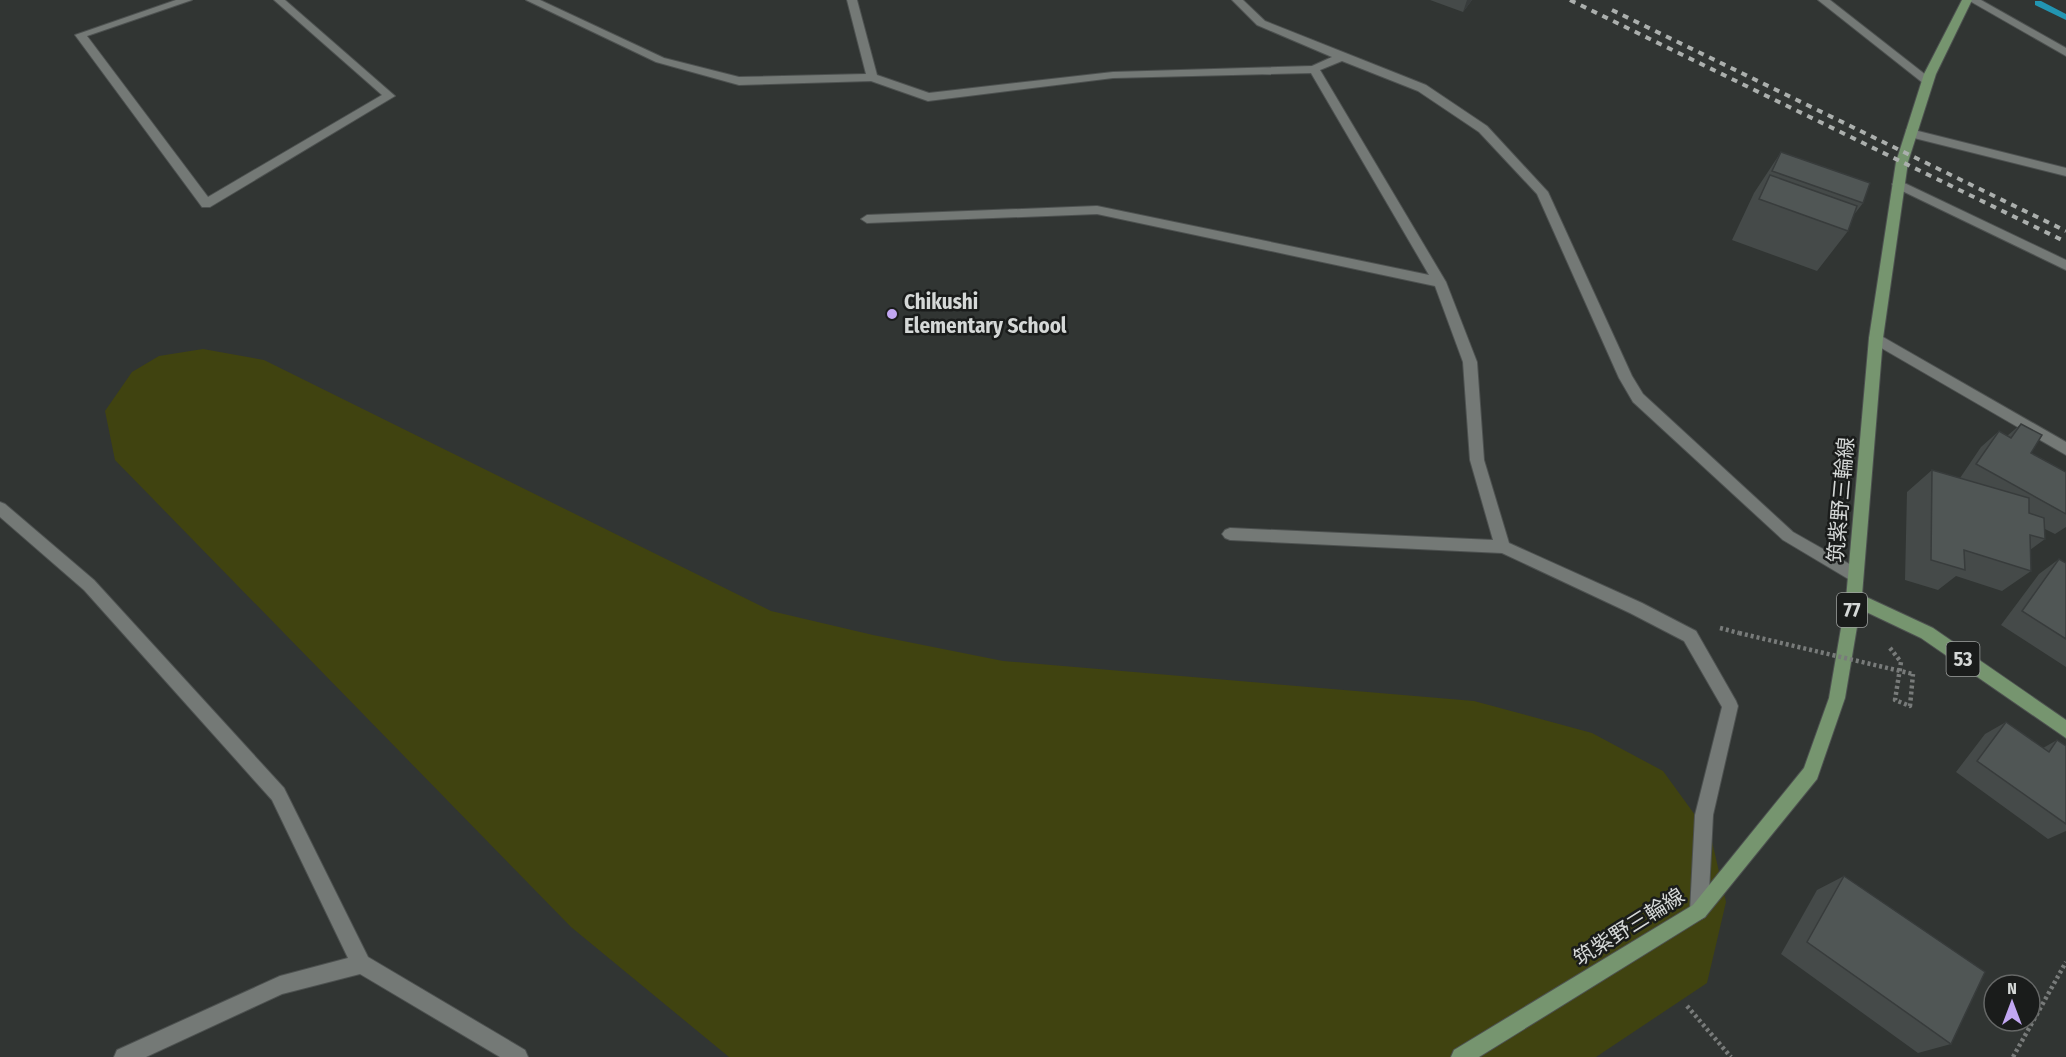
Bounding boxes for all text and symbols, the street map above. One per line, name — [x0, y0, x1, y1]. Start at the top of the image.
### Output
place label: Chikushi Elementary School — [904, 289, 1067, 339]
marker: Chikushi Elementary School — [885, 307, 899, 321]
street label: 筑紫野三輪線 — [1823, 436, 1859, 564]
road number: 77 — [1837, 593, 1867, 627]
road number: 53 — [1946, 642, 1980, 676]
street label: 筑紫野三輪線 — [1569, 883, 1689, 971]
north arrow — [1982, 973, 2042, 1033]
text: N — [2007, 979, 2017, 998]

